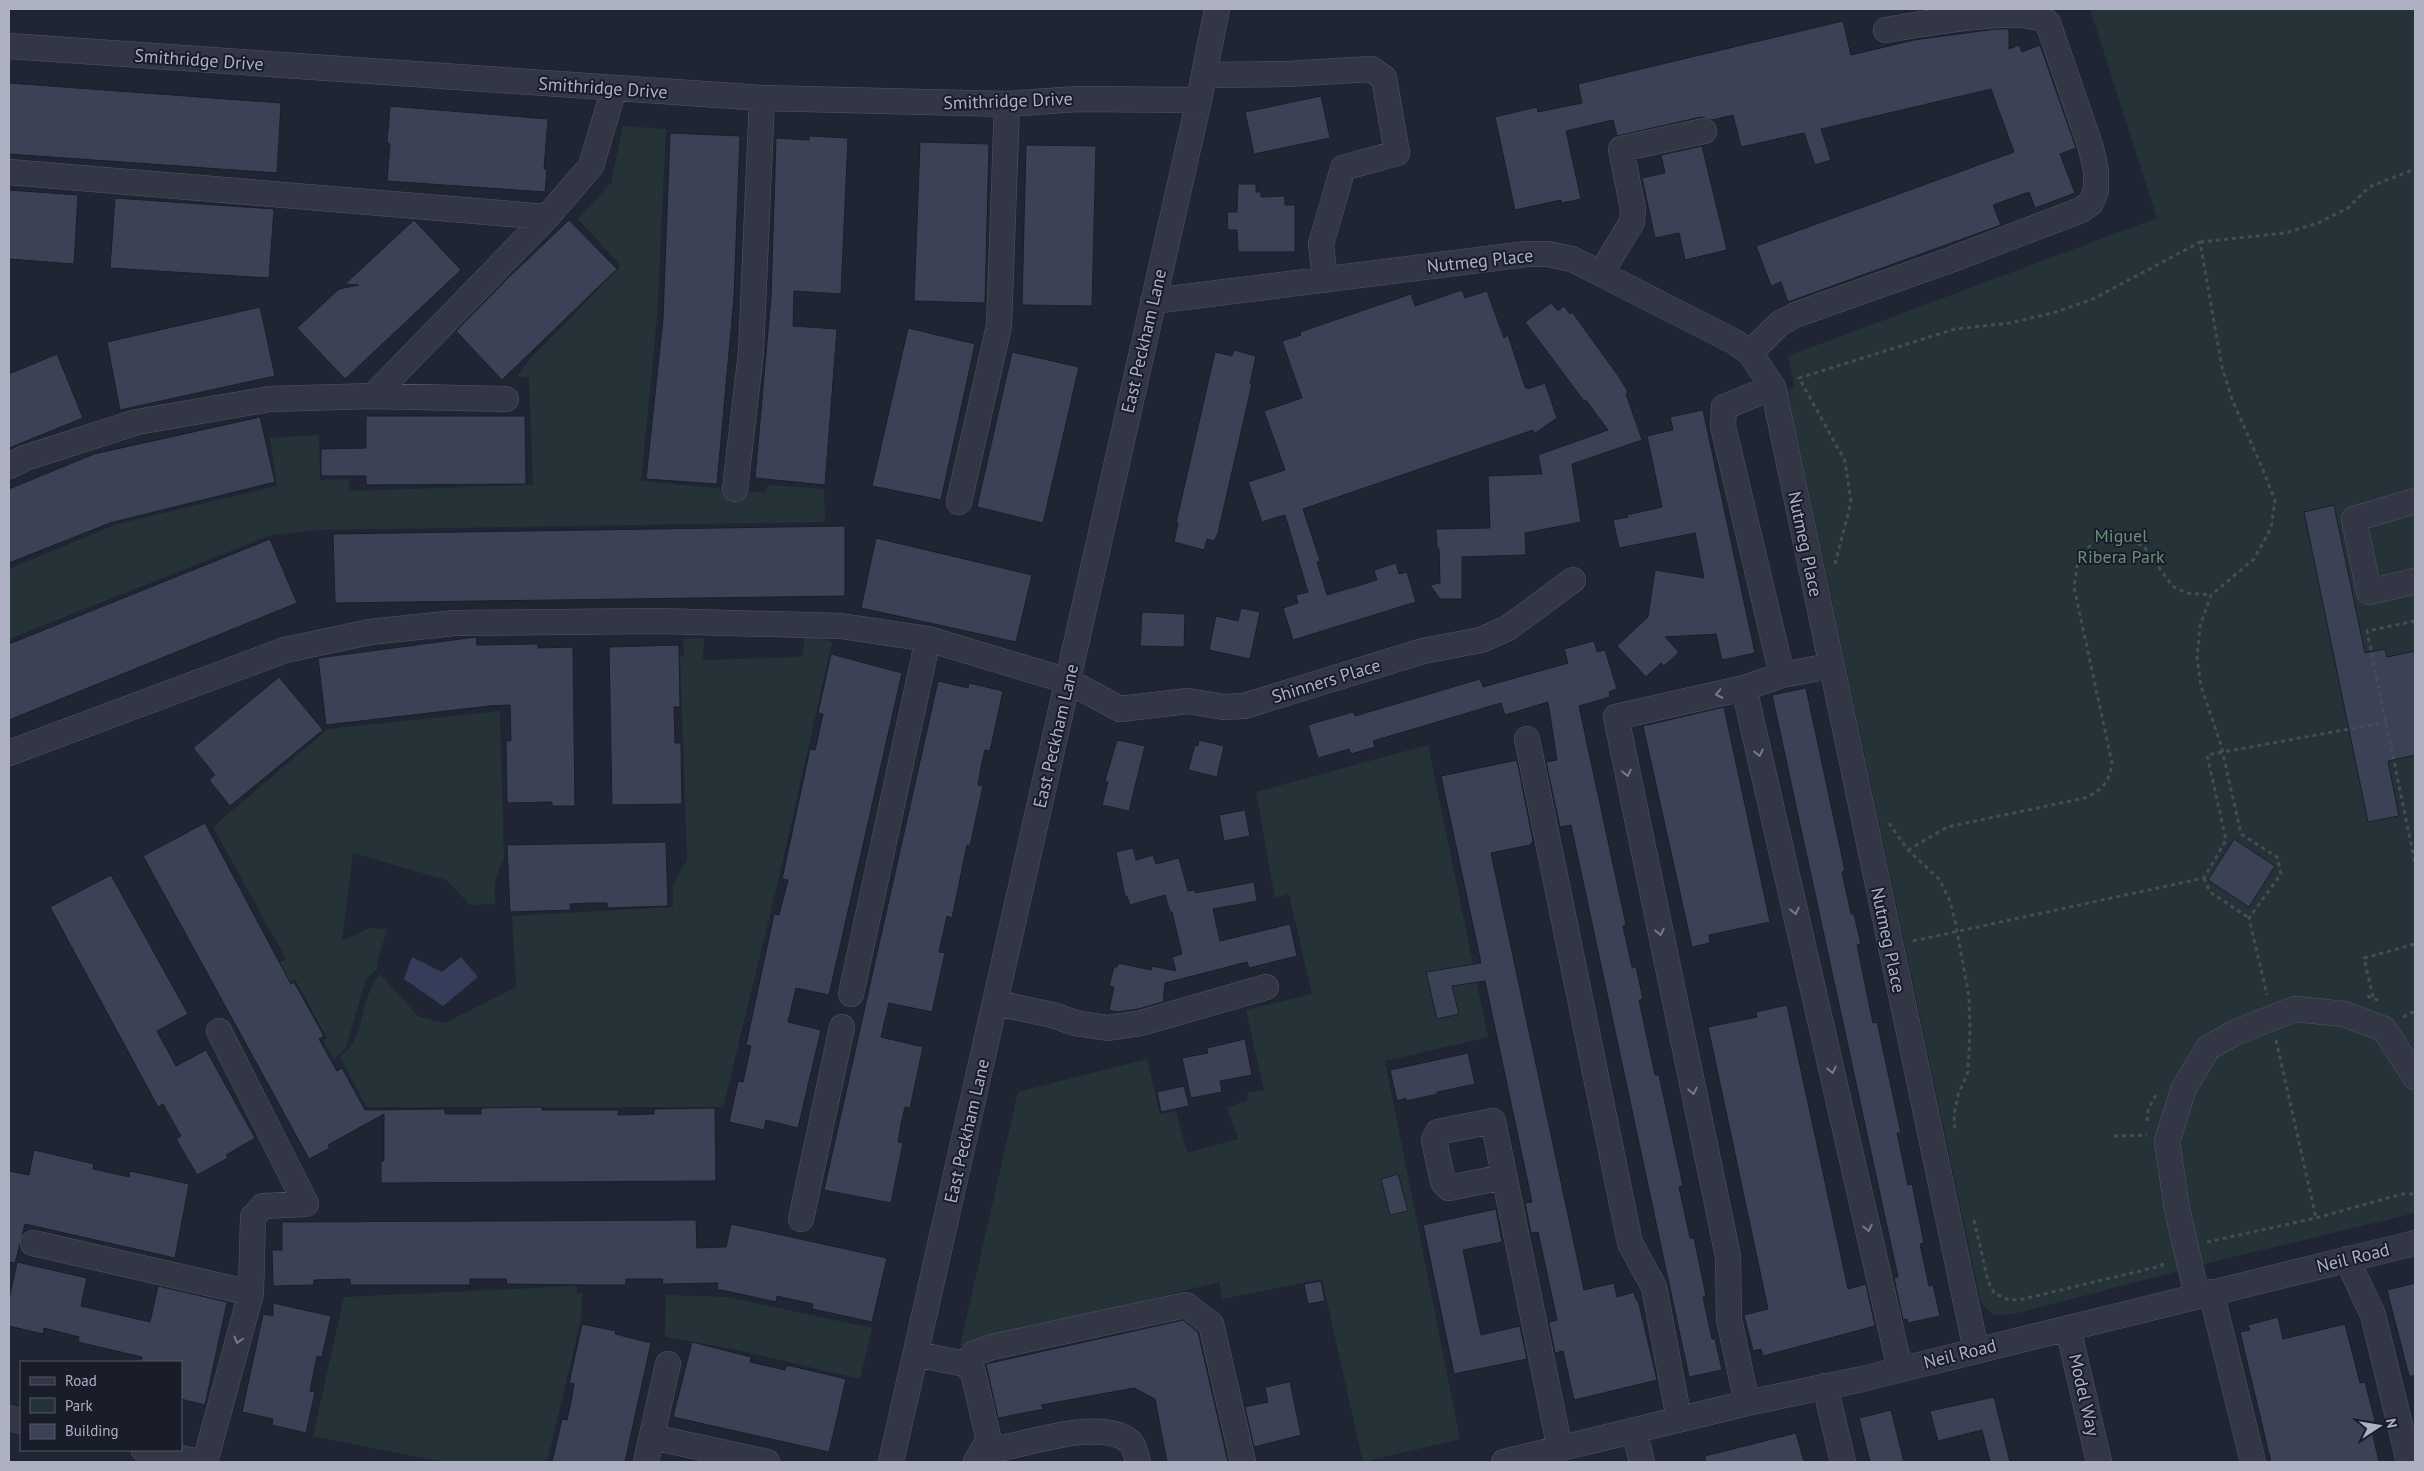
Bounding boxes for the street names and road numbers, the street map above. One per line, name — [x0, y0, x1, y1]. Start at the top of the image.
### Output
street label: Smithridge Drive — [134, 44, 264, 75]
street label: Smithridge Drive — [538, 72, 668, 103]
street label: Smithridge Drive — [943, 87, 1073, 114]
street label: Nutmeg Place — [1426, 243, 1534, 278]
street label: East Peckham Lane — [1116, 267, 1171, 415]
street label: Nutmeg Place — [1783, 489, 1828, 599]
street label: Shinners Place — [1269, 653, 1383, 708]
street label: East Peckham Lane — [1028, 662, 1083, 810]
street label: Nutmeg Place — [1866, 885, 1911, 995]
street label: East Peckham Lane — [939, 1057, 994, 1205]
street label: Neil Road — [2314, 1237, 2392, 1278]
street label: Neil Road — [1921, 1333, 1999, 1374]
street label: Model Way — [2064, 1351, 2105, 1439]

